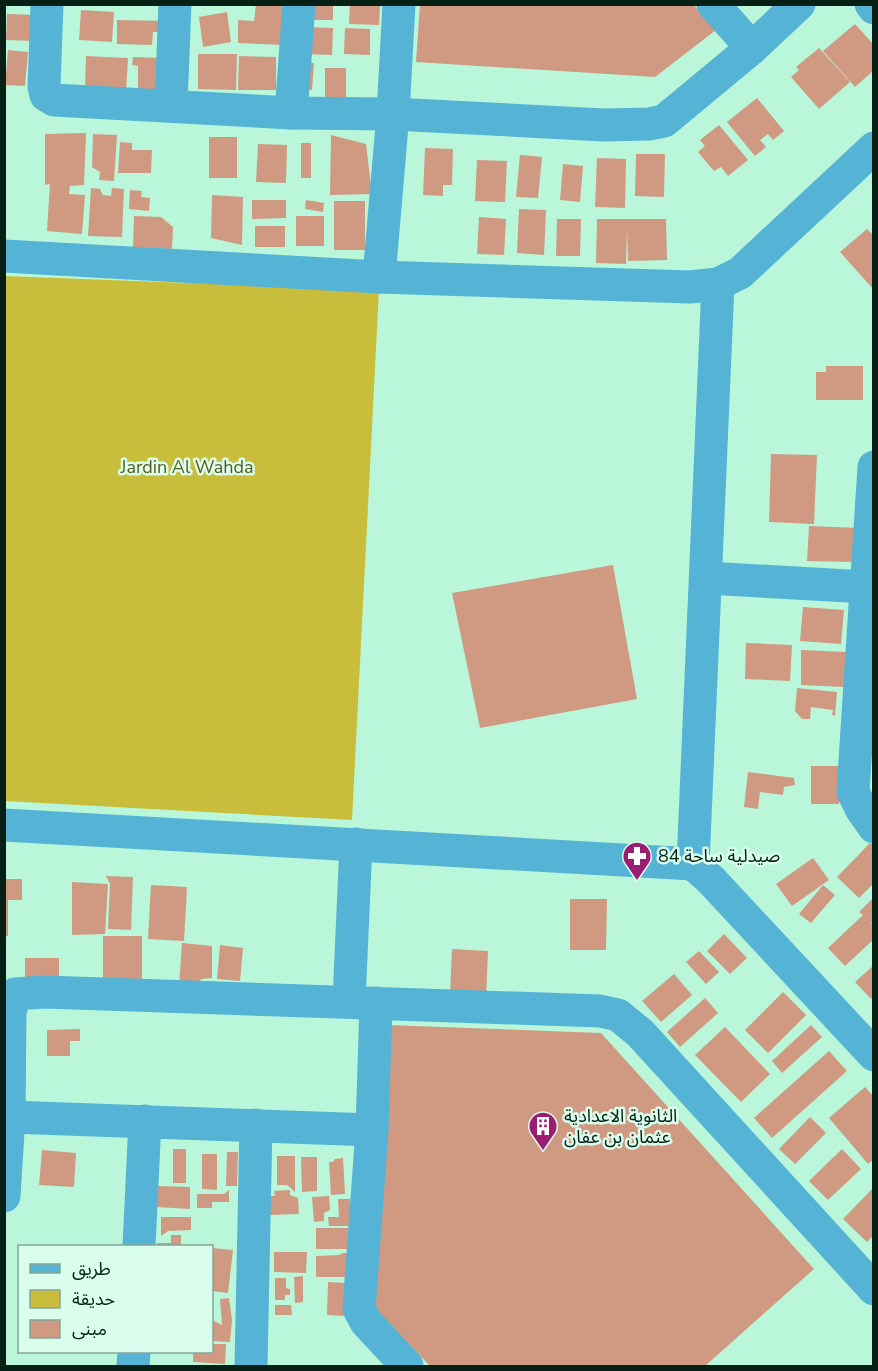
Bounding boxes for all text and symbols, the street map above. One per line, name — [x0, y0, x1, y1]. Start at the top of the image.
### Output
park label: Jardin Al Wahda — [120, 455, 253, 479]
pharmacy icon: صيدلية ساحة 84 — [621, 840, 653, 882]
place label: صيدلية ساحة 84 — [658, 844, 780, 868]
place label: الثانوية الاعدادية عثمان بن عفان — [564, 1104, 677, 1149]
building icon: الثانوية الاعدادية عثمان بن عفان — [527, 1110, 559, 1152]
legend — [18, 1245, 213, 1353]
text: طريق — [72, 1257, 111, 1281]
text: حديقة — [72, 1287, 115, 1311]
text: مبنى — [72, 1317, 107, 1341]

